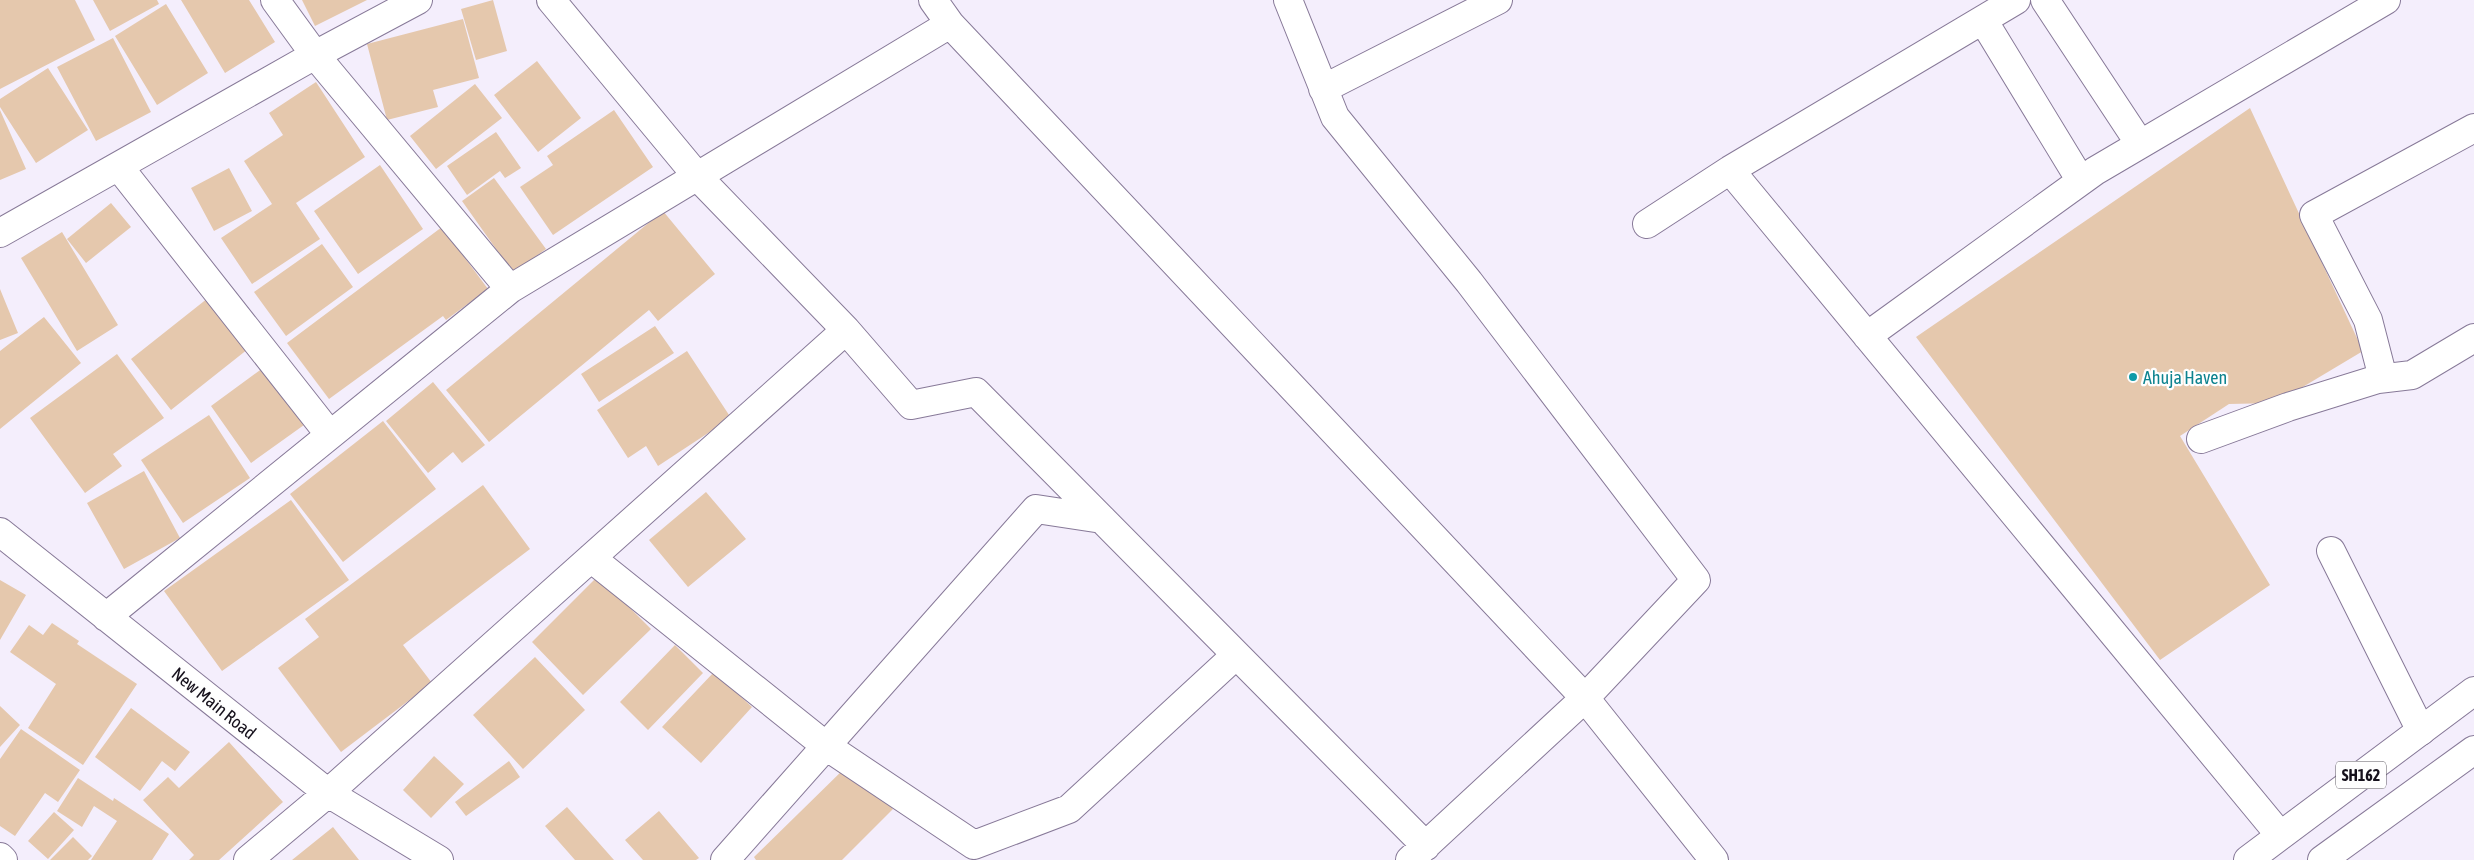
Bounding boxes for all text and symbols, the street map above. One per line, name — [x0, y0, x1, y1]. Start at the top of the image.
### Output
place label: Ahuja Haven — [2143, 367, 2227, 388]
marker: Ahuja Haven — [2127, 371, 2139, 383]
street label: New Main Road — [168, 663, 260, 743]
road number: SH162 — [2336, 762, 2386, 788]

